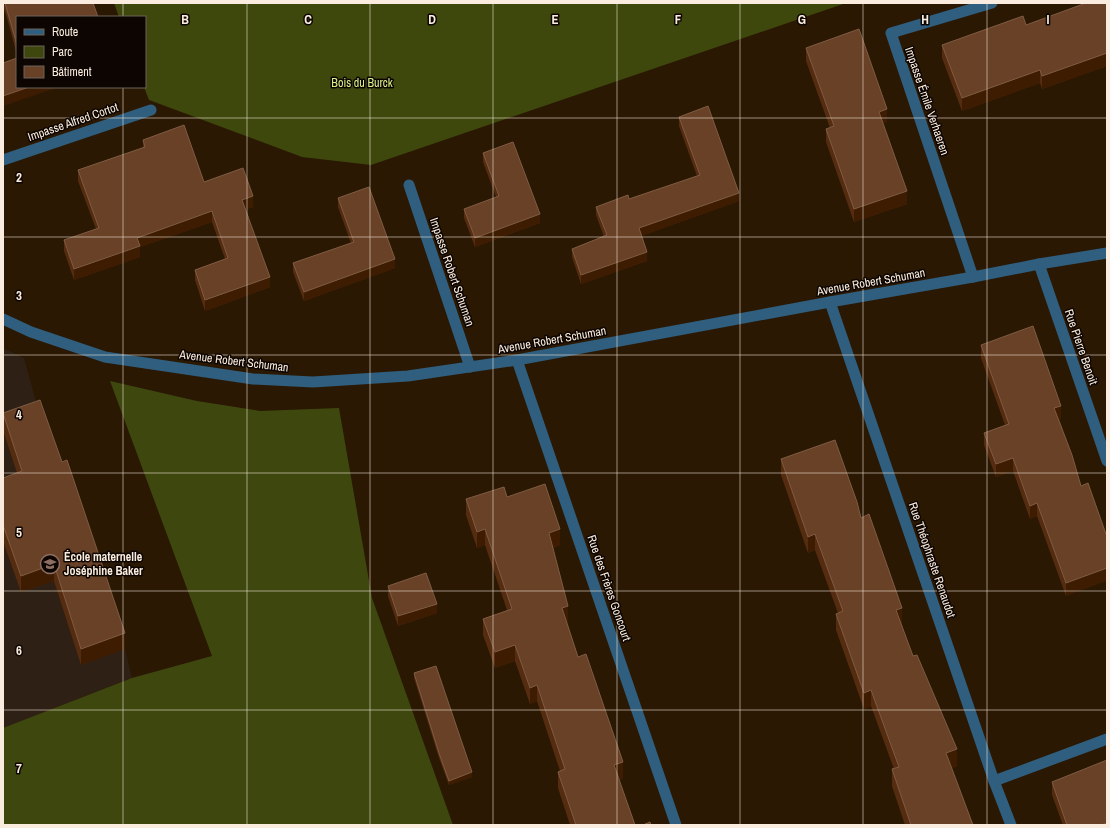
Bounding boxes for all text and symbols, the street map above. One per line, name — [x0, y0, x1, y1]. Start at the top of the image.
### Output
text: B — [181, 11, 189, 28]
text: C — [304, 11, 312, 28]
text: D — [428, 11, 436, 28]
text: E — [551, 11, 559, 28]
text: F — [675, 11, 682, 28]
text: G — [798, 11, 806, 28]
text: H — [921, 11, 929, 28]
text: I — [1047, 11, 1050, 28]
legend — [16, 16, 146, 88]
text: Route — [52, 24, 78, 40]
text: Parc — [52, 44, 72, 60]
street label: Impasse Émile Verhaeren — [901, 45, 953, 157]
text: Bâtiment — [52, 64, 92, 80]
park label: Bois du Burck — [331, 75, 393, 91]
street label: Impasse Alfred Cortot — [26, 99, 121, 145]
text: 2 — [16, 169, 22, 186]
street label: Impasse Robert Schuman — [426, 216, 478, 328]
street label: Avenue Robert Schuman — [815, 265, 926, 300]
text: 3 — [16, 287, 22, 304]
street label: Rue Pierre Benoit — [1061, 307, 1101, 387]
street label: Avenue Robert Schuman — [496, 323, 607, 358]
street label: Avenue Robert Schuman — [178, 346, 289, 376]
text: 4 — [16, 406, 22, 423]
street label: Rue Théophraste Renaudot — [905, 500, 959, 620]
text: 5 — [16, 524, 22, 541]
street label: Rue des Frères Goncourt — [583, 533, 635, 643]
place label: École maternelle Joséphine Baker — [64, 549, 143, 579]
school or university icon: École maternelle Joséphine Baker — [39, 553, 61, 575]
text: 6 — [16, 642, 22, 659]
text: 7 — [16, 760, 22, 777]

